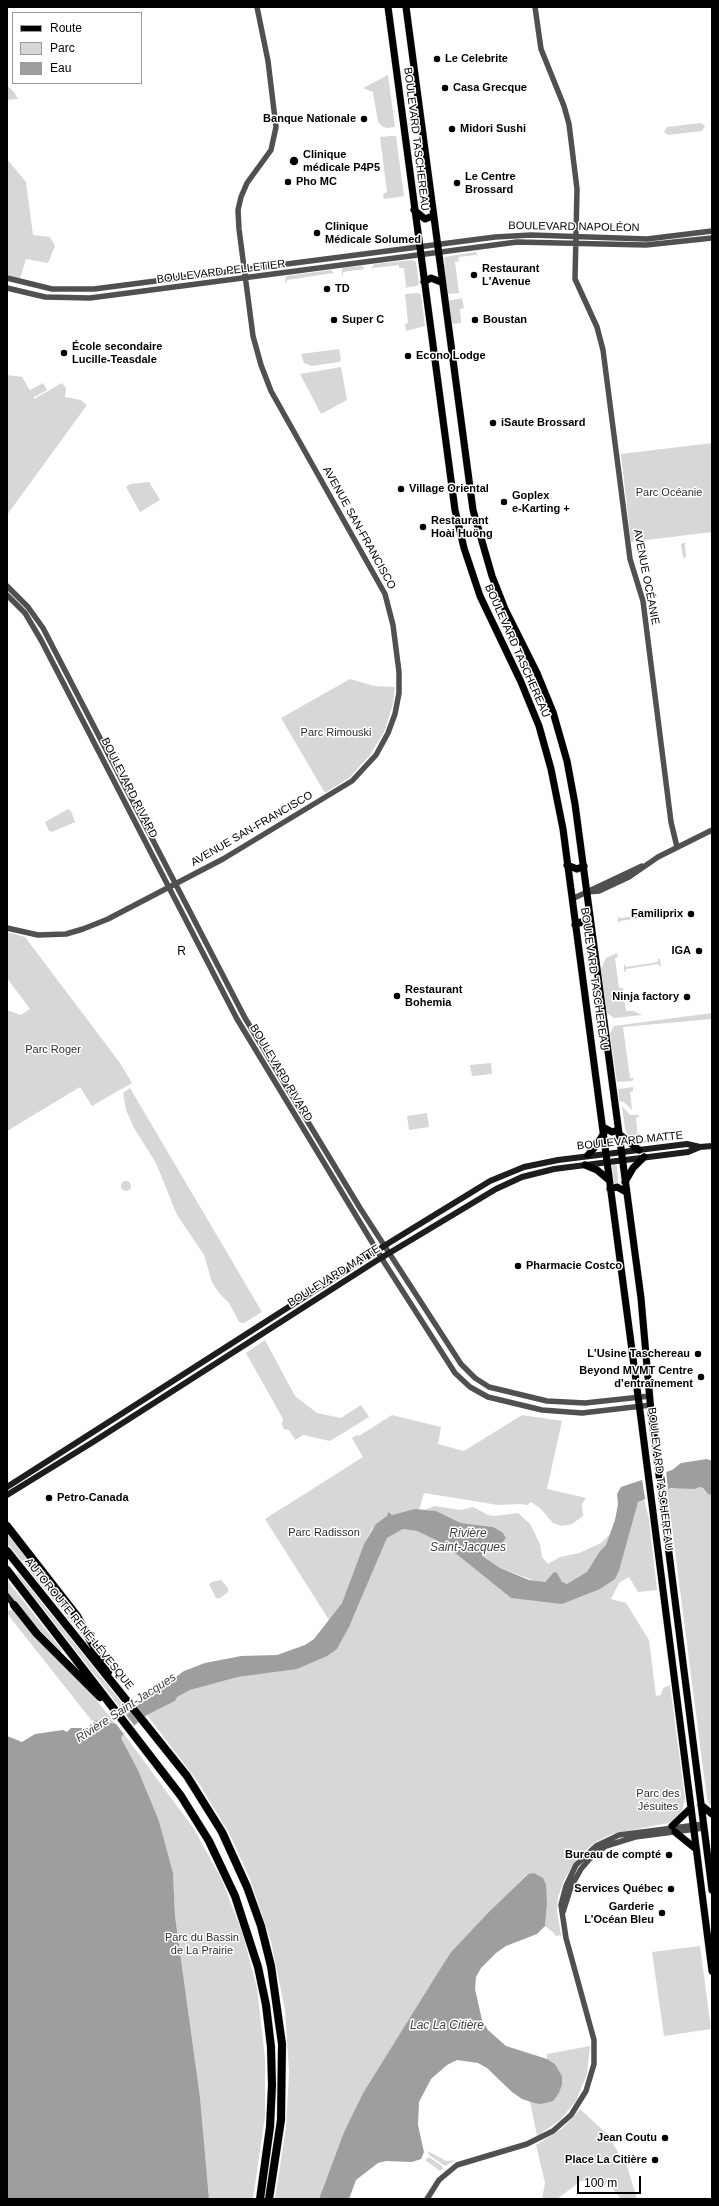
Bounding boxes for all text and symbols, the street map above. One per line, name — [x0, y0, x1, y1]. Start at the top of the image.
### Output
legend — [12, 12, 142, 84]
text: Route — [50, 21, 82, 35]
text: Parc — [50, 41, 75, 55]
place label: Le Celebrite — [445, 52, 508, 66]
marker: Le Celebrite — [432, 54, 442, 64]
text: Eau — [50, 61, 71, 75]
street label: BOULEVARD TASCHEREAU — [401, 67, 431, 211]
place label: Casa Grecque — [453, 81, 527, 95]
marker: Casa Grecque — [440, 83, 450, 93]
place label: Banque Nationale — [263, 112, 356, 126]
marker: Banque Nationale — [359, 114, 369, 124]
place label: Midori Sushi — [460, 122, 526, 136]
marker: Midori Sushi — [447, 124, 457, 134]
place label: Clinique médicale P4P5 — [303, 148, 380, 174]
marker: Clinique médicale P4P5 — [288, 155, 300, 167]
place label: Le Centre Brossard — [465, 170, 516, 196]
place label: Pho MC — [296, 175, 337, 189]
marker: Pho MC — [283, 177, 293, 187]
marker: Le Centre Brossard — [452, 178, 462, 188]
street label: BOULEVARD NAPOLÉON — [508, 219, 640, 235]
place label: Clinique Médicale Solumed — [325, 220, 421, 246]
marker: Clinique Médicale Solumed — [312, 228, 322, 238]
street label: BOULEVARD PELLETIER — [156, 258, 286, 286]
place label: Restaurant L'Avenue — [482, 262, 539, 288]
marker: Restaurant L'Avenue — [469, 270, 479, 280]
place label: TD — [335, 282, 350, 296]
marker: TD — [322, 284, 332, 294]
place label: Super C — [342, 313, 384, 327]
place label: Boustan — [483, 313, 527, 327]
marker: Super C — [329, 315, 339, 325]
marker: Boustan — [470, 315, 480, 325]
place label: École secondaire Lucille-Teasdale — [72, 340, 162, 366]
marker: École secondaire Lucille-Teasdale — [59, 348, 69, 358]
place label: Econo Lodge — [416, 349, 486, 363]
marker: Econo Lodge — [403, 351, 413, 361]
place label: iSaute Brossard — [501, 416, 585, 430]
marker: iSaute Brossard — [488, 418, 498, 428]
street label: AVENUE SAN-FRANCISCO — [320, 464, 398, 592]
place label: Village Oriental — [409, 482, 489, 496]
marker: Village Oriental — [396, 484, 406, 494]
park label: Parc Océanie — [636, 486, 702, 500]
place label: Goplex e-Karting + — [512, 489, 570, 515]
marker: Goplex e-Karting + — [499, 497, 509, 507]
place label: Restaurant Hoài Huöng — [431, 514, 493, 540]
marker: Restaurant Hoài Huöng — [418, 522, 428, 532]
street label: AVENUE OCÉANIE — [630, 528, 662, 626]
street label: BOULEVARD TASCHEREAU — [482, 582, 552, 720]
park label: Parc Rimouski — [301, 726, 371, 740]
street label: BOULEVARD RIVARD — [98, 736, 160, 840]
street label: AVENUE SAN-FRANCISCO — [189, 789, 315, 869]
street label: BOULEVARD TASCHEREAU — [577, 907, 611, 1051]
place label: Familiprix — [631, 907, 683, 921]
marker: Familiprix — [686, 909, 696, 919]
place label: IGA — [671, 944, 691, 958]
district label: R — [177, 945, 187, 959]
marker: IGA — [694, 946, 704, 956]
place label: Restaurant Bohemia — [405, 983, 462, 1009]
place label: Ninja factory — [612, 990, 679, 1004]
marker: Restaurant Bohemia — [392, 991, 402, 1001]
marker: Ninja factory — [682, 992, 692, 1002]
street label: BOULEVARD RIVARD — [247, 1022, 315, 1124]
park label: Parc Roger — [25, 1043, 81, 1057]
street label: BOULEVARD MATTE — [576, 1129, 684, 1153]
street label: BOULEVARD MATTE — [285, 1242, 383, 1310]
place label: Pharmacie Costco — [526, 1259, 622, 1273]
marker: Pharmacie Costco — [513, 1261, 523, 1271]
place label: L'Usine Taschereau — [587, 1347, 690, 1361]
marker: L'Usine Taschereau — [693, 1349, 703, 1359]
place label: Beyond MVMT Centre d’entraînement — [579, 1364, 693, 1390]
marker: Beyond MVMT Centre d’entraînement — [696, 1372, 706, 1382]
street label: BOULEVARD TASCHEREAU — [645, 1407, 675, 1551]
place label: Petro-Canada — [57, 1491, 129, 1505]
marker: Petro-Canada — [44, 1493, 54, 1503]
park label: Parc Radisson — [288, 1526, 360, 1540]
water label: Rivière Saint-Jacques — [430, 1527, 506, 1555]
street label: AUTOROUTE RENÉ-LÉVESQUE — [22, 1556, 136, 1692]
water label: Rivière Saint-Jacques — [73, 1670, 179, 1746]
park label: Parc des Jésuites — [636, 1787, 680, 1813]
place label: Bureau de compté — [565, 1848, 661, 1862]
marker: Bureau de compté — [664, 1850, 674, 1860]
place label: Services Québec — [574, 1882, 663, 1896]
marker: Services Québec — [666, 1884, 676, 1894]
place label: Garderie L'Océan Bleu — [584, 1900, 654, 1926]
marker: Garderie L'Océan Bleu — [657, 1908, 667, 1918]
park label: Parc du Bassin de La Prairie — [165, 1931, 239, 1957]
water label: Lac La Citière — [410, 2019, 484, 2033]
place label: Jean Coutu — [597, 2131, 657, 2145]
marker: Jean Coutu — [660, 2133, 670, 2143]
place label: Place La Citière — [565, 2153, 647, 2167]
marker: Place La Citière — [650, 2155, 660, 2165]
scale bar — [579, 2168, 643, 2194]
text: 100 m — [584, 2176, 617, 2190]

